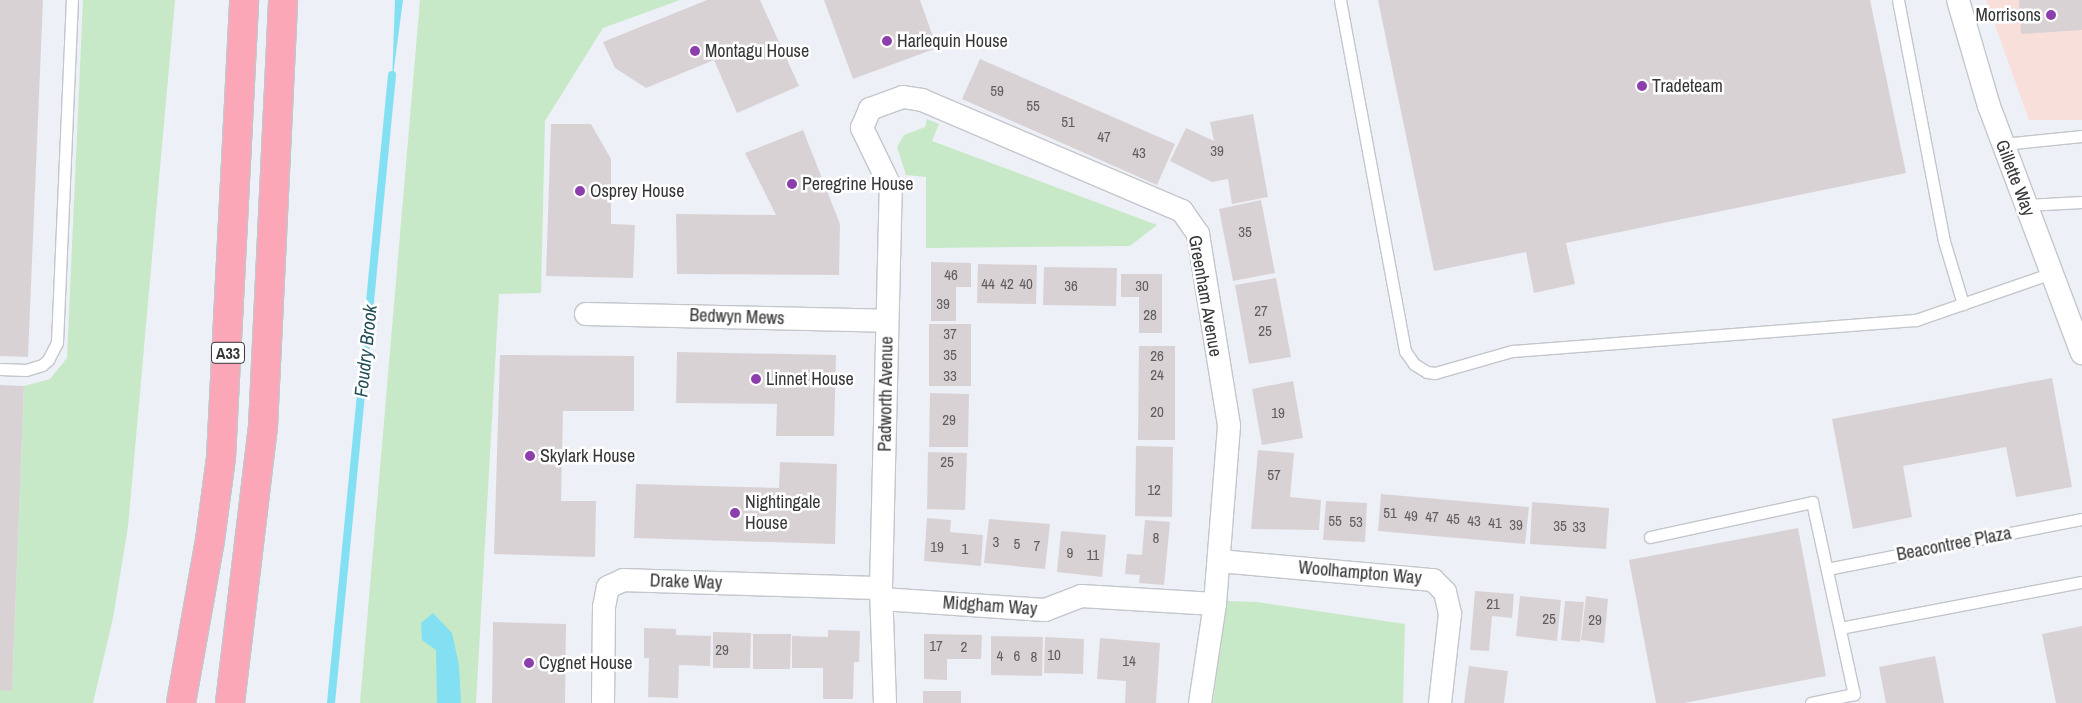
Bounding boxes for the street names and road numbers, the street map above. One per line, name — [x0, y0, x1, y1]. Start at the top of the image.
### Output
street label: Gillette Way — [1991, 137, 2039, 219]
street label: Greenham Avenue — [1184, 233, 1226, 359]
street label: Bedwyn Mews — [689, 305, 785, 329]
street label: Padworth Avenue — [874, 336, 898, 452]
road number: A33 — [210, 339, 246, 366]
street label: Beacontree Plaza — [1895, 522, 2013, 566]
street label: Woolhampton Way — [1297, 557, 1423, 589]
street label: Drake Way — [649, 570, 723, 594]
street label: Midgham Way — [942, 592, 1038, 620]

